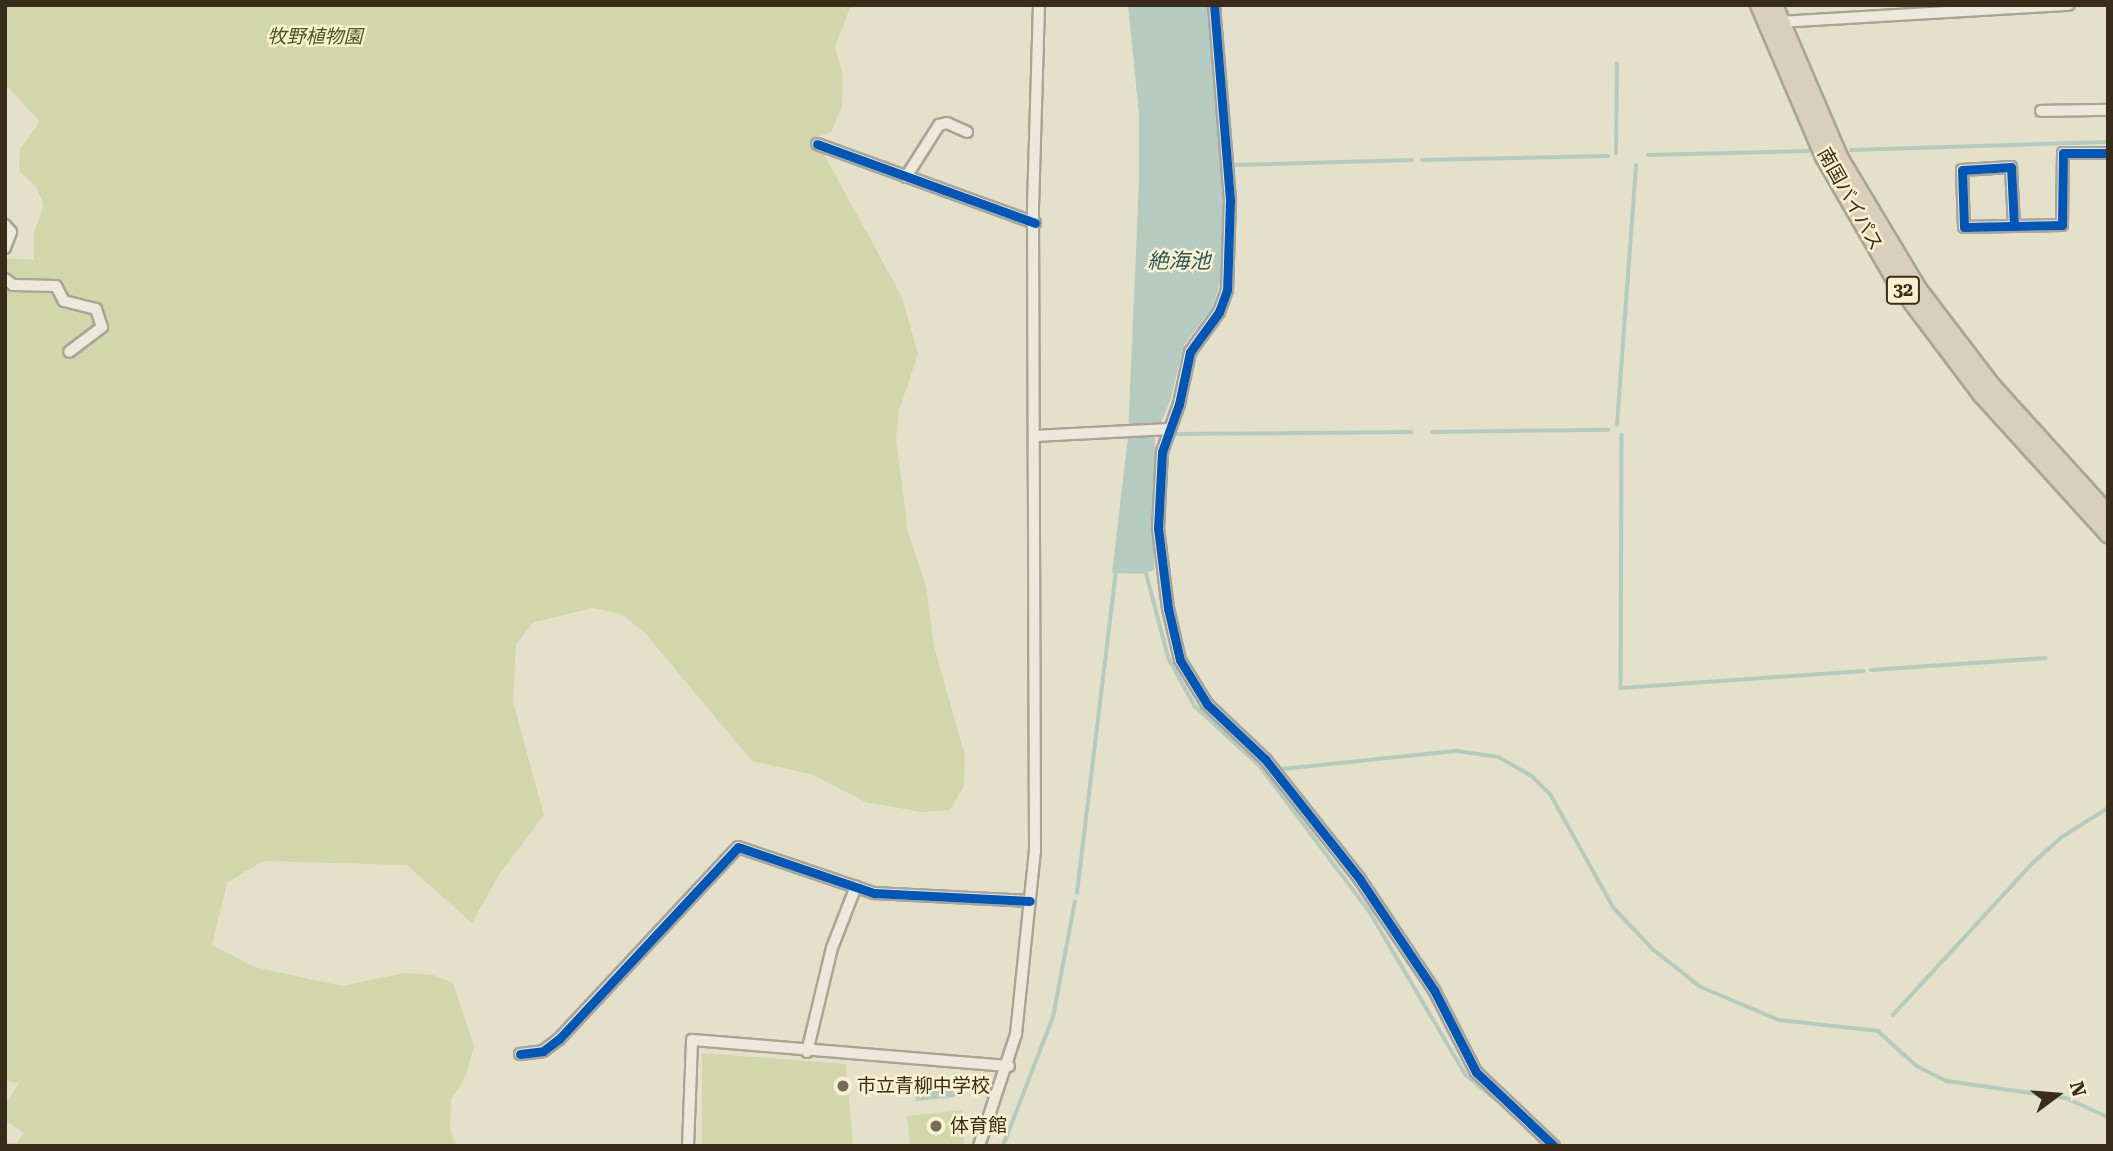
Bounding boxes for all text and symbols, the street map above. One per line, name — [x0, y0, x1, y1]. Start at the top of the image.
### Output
park label: 牧野植物園 — [268, 26, 362, 48]
street label: 南国バイパス — [1812, 144, 1888, 254]
water label: 絶海池 — [1148, 248, 1210, 274]
road number: 32 — [1885, 276, 1920, 304]
north arrow — [2022, 1060, 2092, 1130]
place label: 市立青柳中学校 — [857, 1075, 990, 1097]
marker: 市立青柳中学校 — [835, 1078, 851, 1094]
text: N — [2065, 1079, 2091, 1099]
place label: 体育館 — [950, 1115, 1007, 1137]
marker: 体育館 — [928, 1118, 944, 1134]

